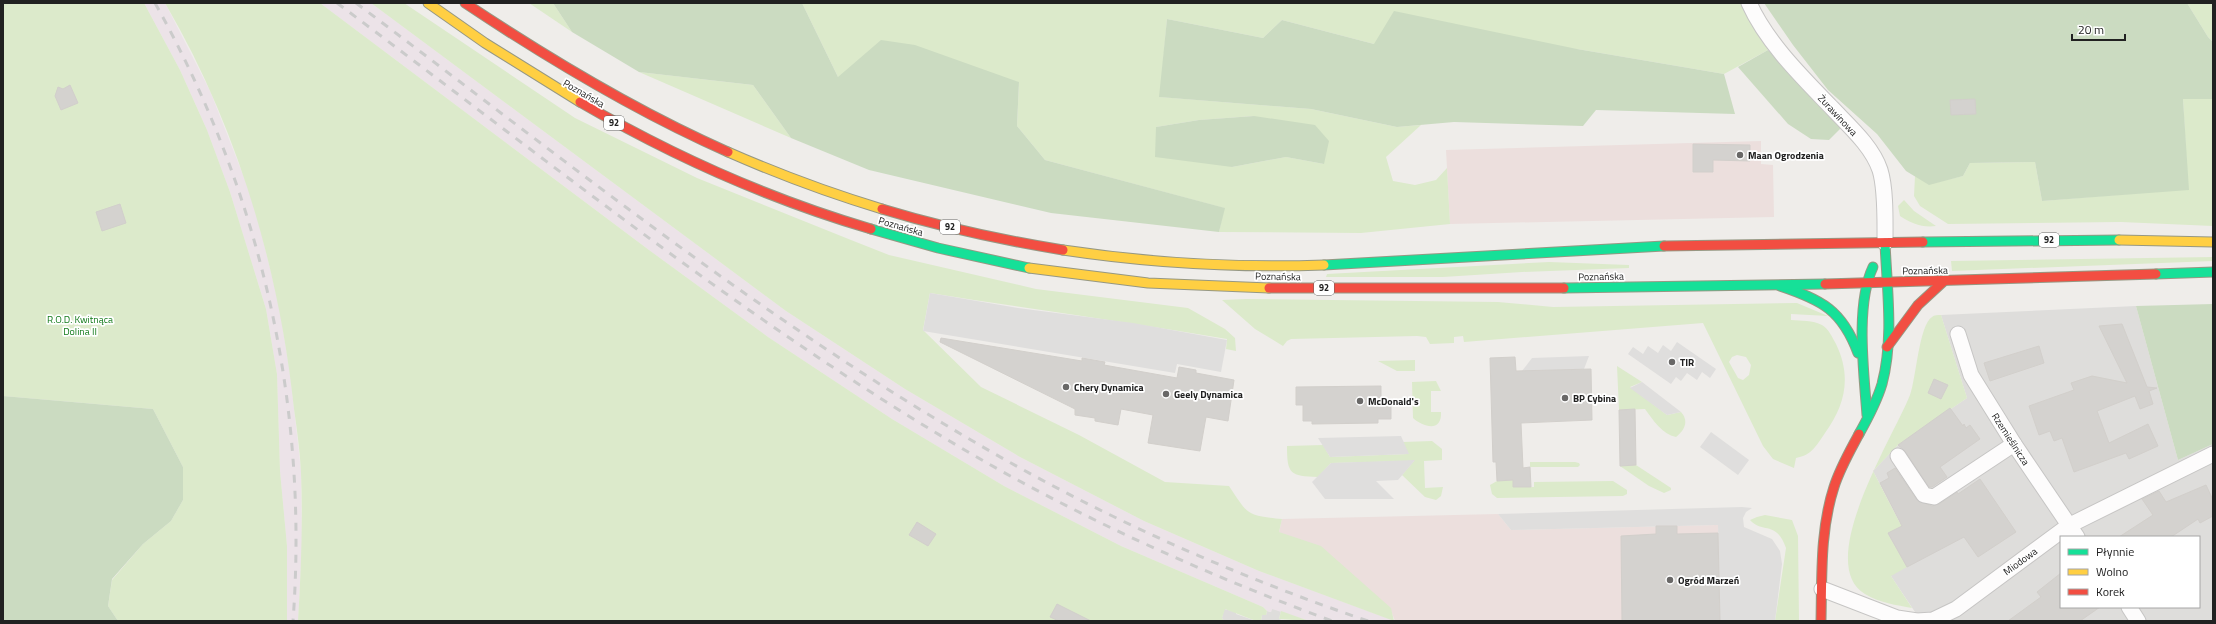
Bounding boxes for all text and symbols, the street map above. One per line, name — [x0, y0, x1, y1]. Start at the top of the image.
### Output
scale bar — [2072, 16, 2125, 42]
text: 20 m — [2078, 20, 2104, 39]
street label: Poznańska — [560, 75, 607, 111]
street label: Żurawinowa — [1814, 91, 1861, 139]
road number: 92 — [604, 116, 624, 130]
place label: Maan Ogrodzenia — [1748, 148, 1824, 163]
marker: Maan Ogrodzenia — [1735, 150, 1745, 160]
street label: Poznańska — [877, 213, 925, 240]
road number: 92 — [940, 220, 960, 234]
road number: 92 — [2039, 233, 2059, 247]
street label: Poznańska — [1902, 263, 1948, 278]
street label: Poznańska — [1255, 269, 1301, 284]
street label: Poznańska — [1578, 269, 1624, 284]
road number: 92 — [1314, 281, 1334, 295]
park label: R.O.D. Kwitnąca Dolina II — [47, 312, 113, 339]
place label: TIR — [1680, 355, 1694, 370]
marker: TIR — [1667, 357, 1677, 367]
place label: Chery Dynamica — [1074, 380, 1144, 395]
marker: Chery Dynamica — [1061, 382, 1071, 392]
place label: Geely Dynamica — [1174, 387, 1243, 402]
marker: Geely Dynamica — [1161, 389, 1171, 399]
place label: BP Cybina — [1573, 391, 1616, 406]
marker: BP Cybina — [1560, 393, 1570, 403]
place label: McDonald's — [1368, 394, 1419, 409]
marker: McDonald's — [1355, 396, 1365, 406]
street label: Rzemieślnicza — [1988, 410, 2033, 468]
legend — [2060, 536, 2200, 608]
text: Płynnie — [2096, 542, 2134, 561]
street label: Miodowa — [2000, 544, 2040, 579]
text: Wolno — [2096, 562, 2128, 581]
place label: Ogród Marzeń — [1678, 573, 1739, 588]
marker: Ogród Marzeń — [1665, 575, 1675, 585]
text: Korek — [2096, 582, 2125, 601]

